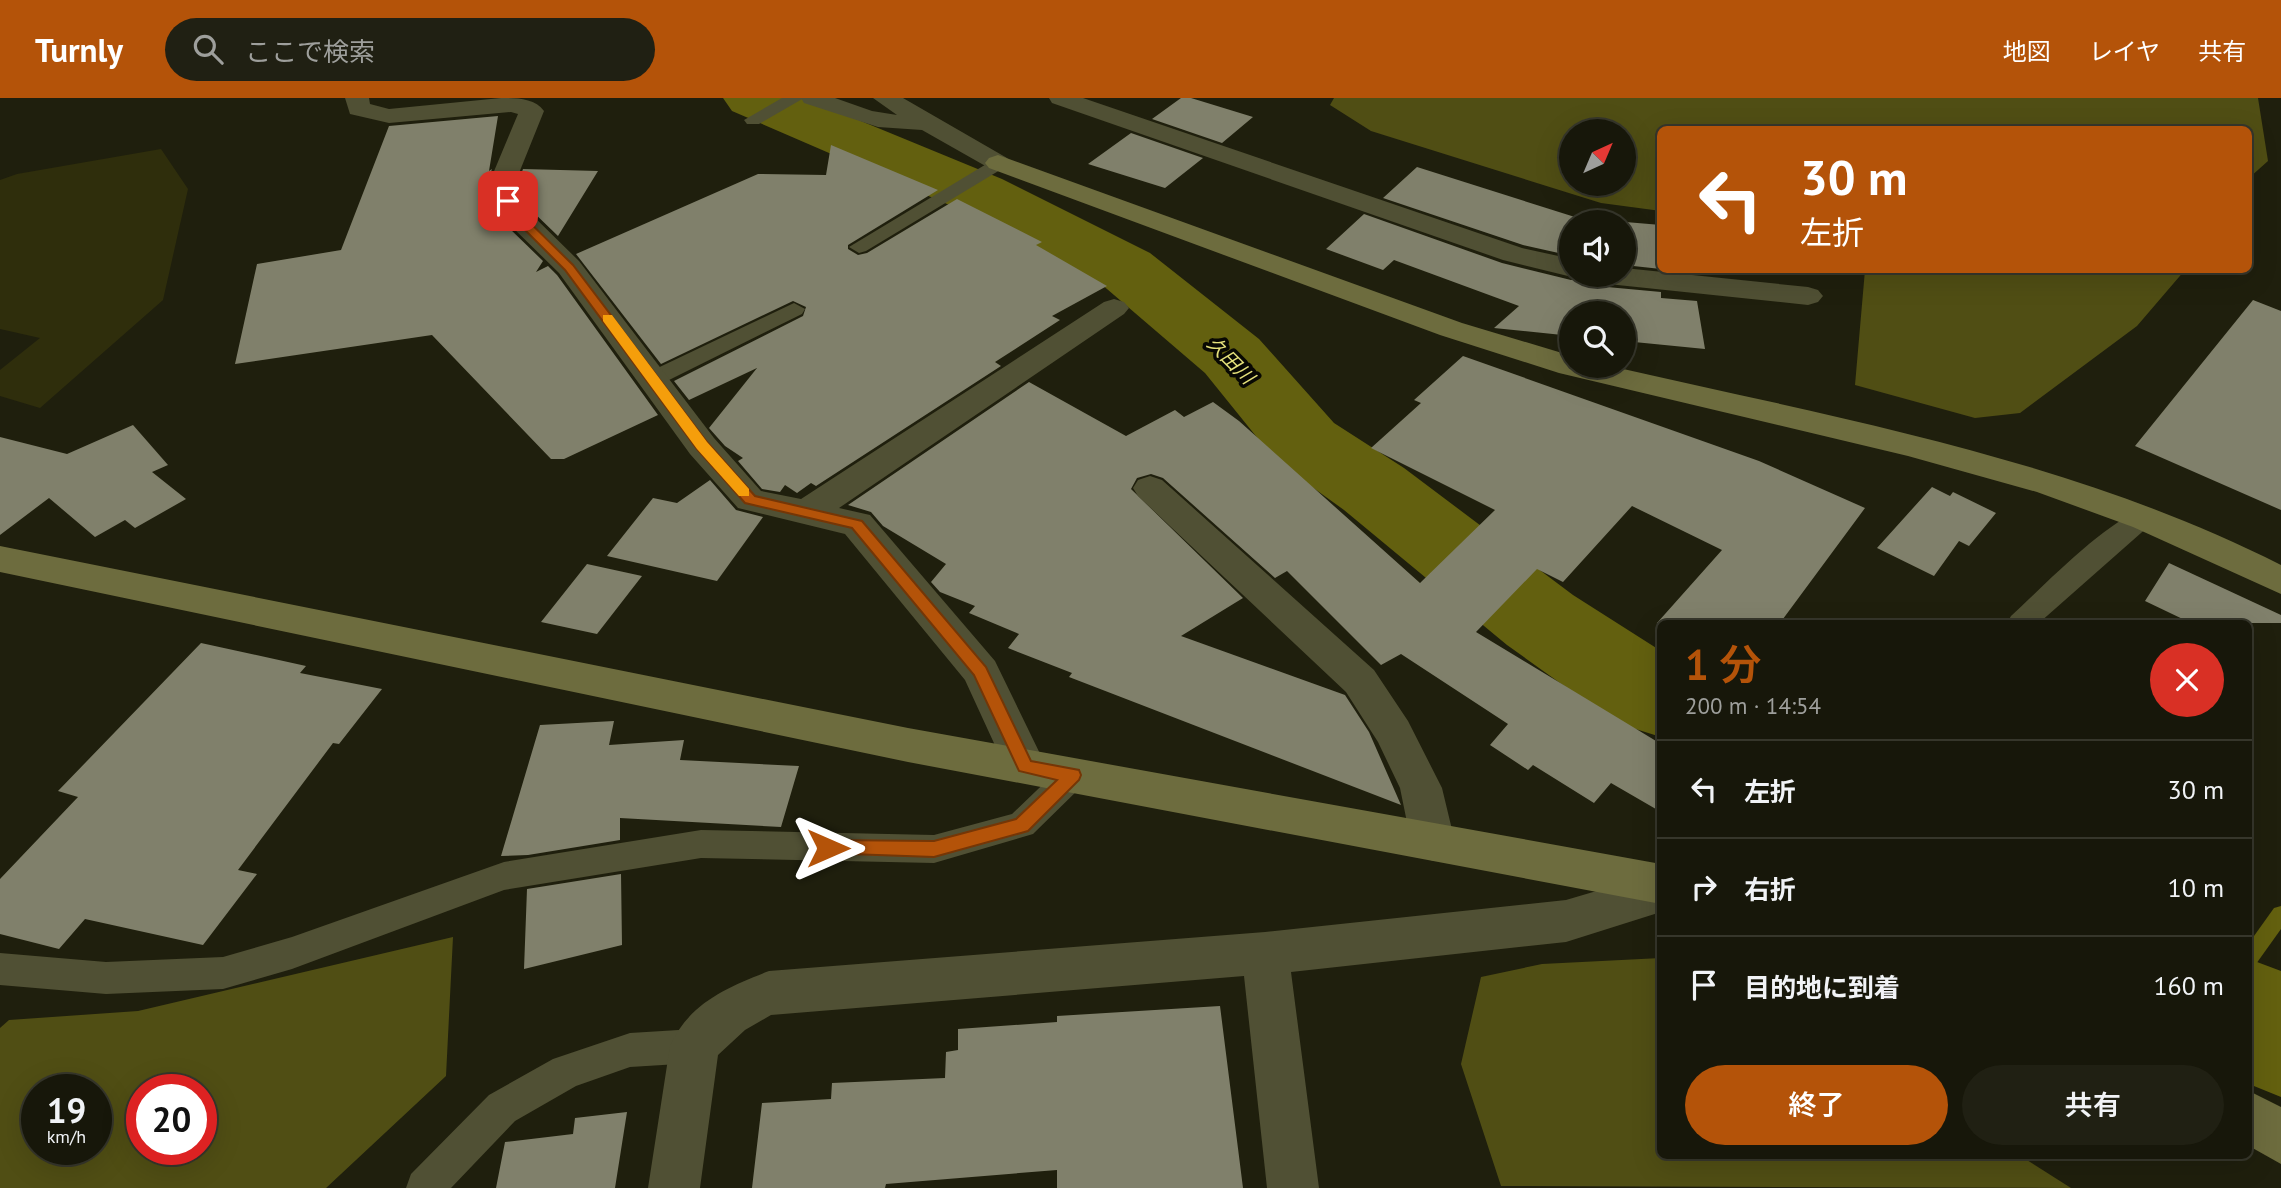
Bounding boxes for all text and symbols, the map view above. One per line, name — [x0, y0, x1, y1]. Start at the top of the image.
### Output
search box — [165, 18, 655, 81]
text: Turnly — [35, 28, 123, 71]
icon: search — [189, 30, 227, 68]
text: ここで検索 — [245, 35, 375, 68]
text: 地図 — [2003, 36, 2051, 67]
text: レイヤ — [2089, 36, 2160, 67]
text: 共有 — [2198, 36, 2246, 67]
north arrow — [1559, 119, 1636, 196]
map controls — [1559, 119, 1636, 378]
text: 30 m — [1800, 145, 1907, 209]
icon: left — [1685, 154, 1776, 245]
pin — [478, 171, 538, 231]
icon: arrive — [489, 182, 527, 220]
button: sound — [1559, 210, 1636, 287]
text: 左折 — [1800, 211, 1864, 253]
button: search — [1559, 301, 1636, 378]
water label: 久田川 — [1202, 331, 1261, 390]
text: 1 分 — [1685, 637, 1761, 692]
button: close — [2150, 643, 2224, 717]
text: 200 m · 14:54 — [1685, 691, 1821, 720]
icon: left — [1685, 770, 1723, 808]
text: 30 m — [2168, 773, 2224, 806]
text: 左折 — [1744, 775, 1796, 808]
position arrow — [791, 811, 865, 885]
icon: right — [1685, 868, 1723, 906]
text: 10 m — [2168, 871, 2224, 904]
text: 右折 — [1744, 873, 1796, 906]
icon: arrive — [1685, 966, 1723, 1004]
text: 160 m — [2153, 969, 2224, 1002]
text: 目的地に到着 — [1744, 971, 1900, 1004]
button: 終了 — [1685, 1065, 1948, 1145]
button: 共有 — [1962, 1065, 2224, 1145]
speed limit sign: 20 — [126, 1074, 217, 1165]
text: 19 — [47, 1087, 86, 1133]
text: km/h — [47, 1125, 86, 1148]

